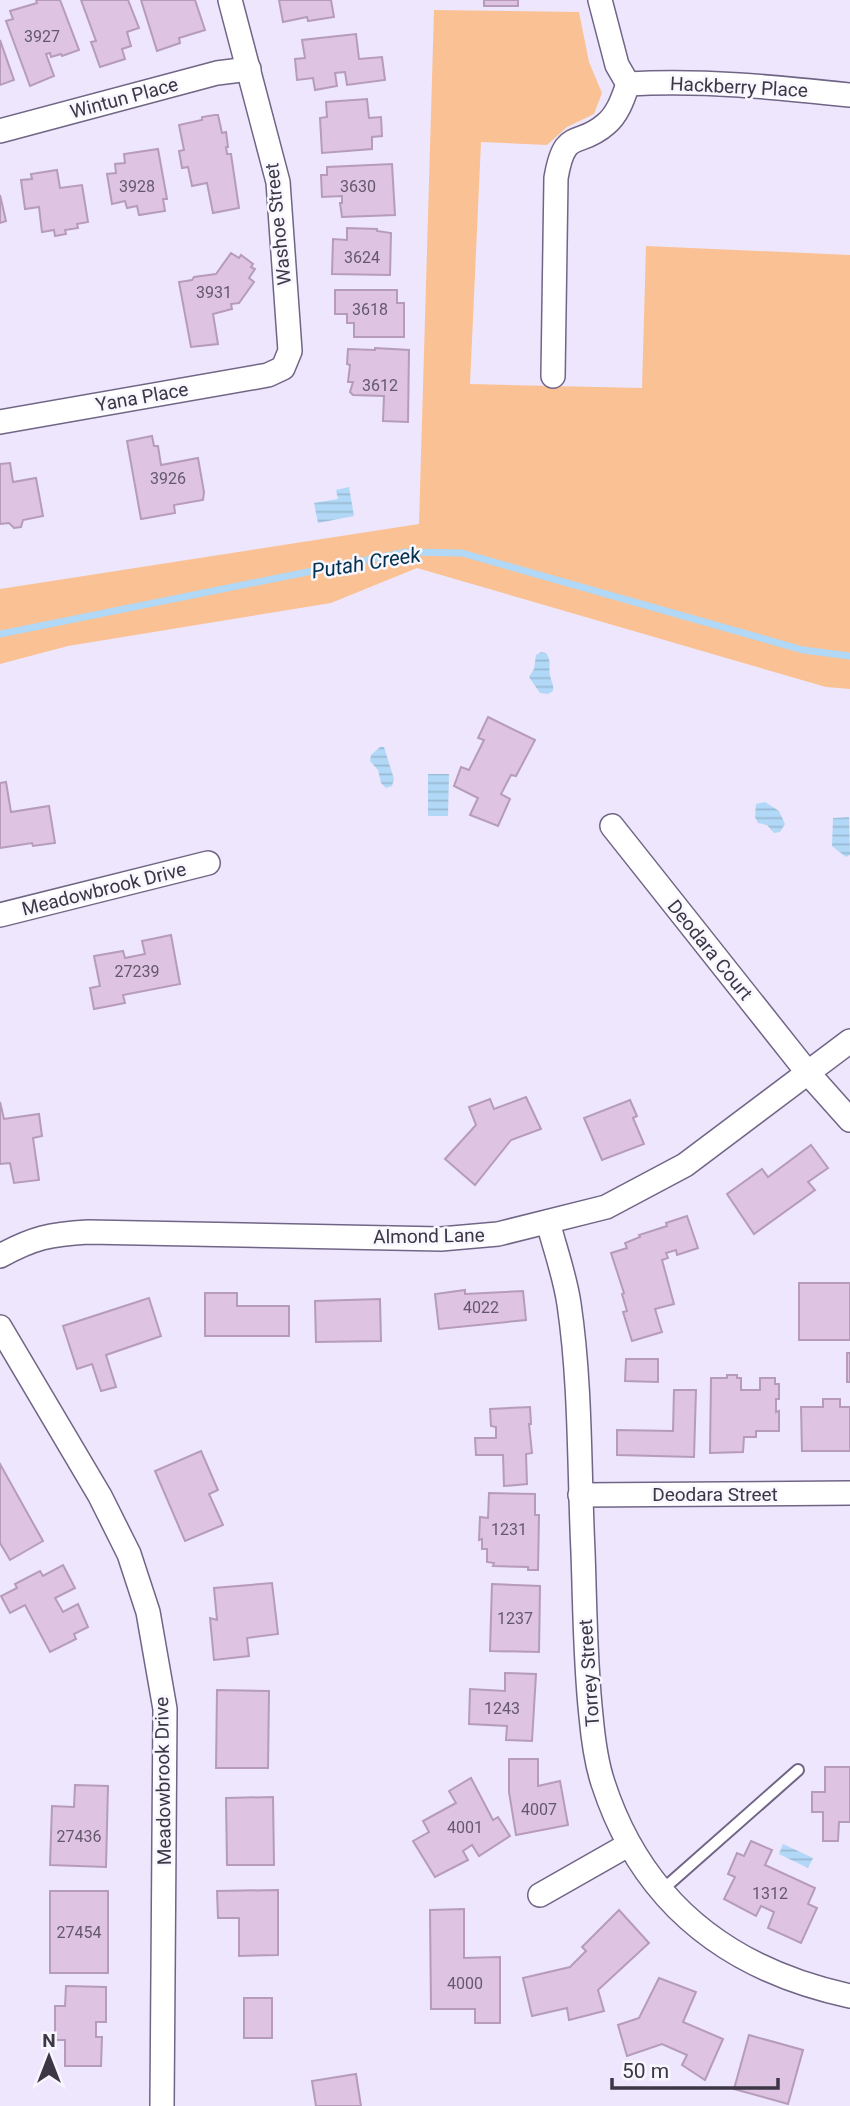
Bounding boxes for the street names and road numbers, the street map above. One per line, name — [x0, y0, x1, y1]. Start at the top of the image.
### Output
street label: Hackberry Place — [670, 72, 808, 102]
street label: Wintun Place — [67, 73, 181, 123]
street label: Washoe Street — [260, 162, 296, 286]
street label: Yana Place — [94, 378, 190, 416]
street label: Meadowbrook Drive — [19, 857, 189, 921]
street label: Deodara Court — [663, 895, 757, 1005]
street label: Almond Lane — [373, 1224, 485, 1248]
street label: Deodara Street — [652, 1483, 778, 1506]
street label: Torrey Street — [574, 1618, 604, 1728]
street label: Meadowbrook Drive — [150, 1697, 176, 1865]

